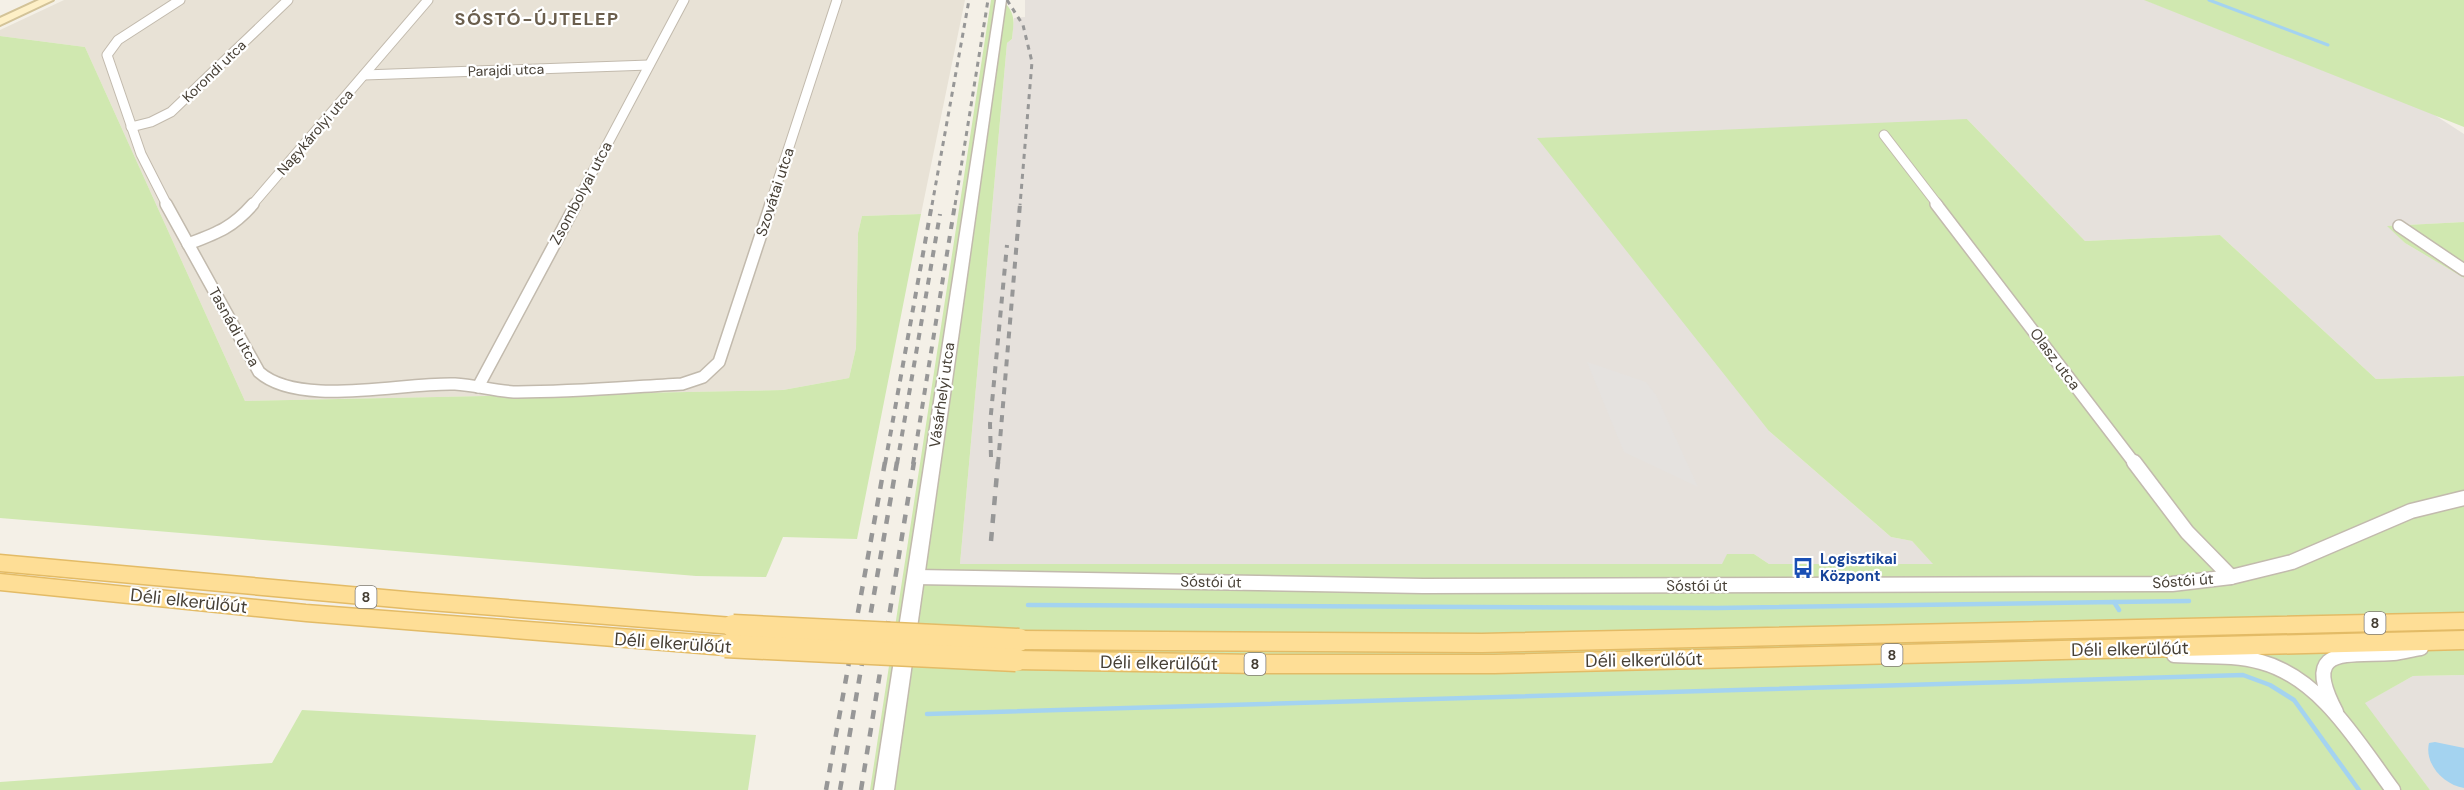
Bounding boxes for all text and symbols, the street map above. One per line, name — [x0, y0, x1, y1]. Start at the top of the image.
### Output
district label: SÓSTÓ-ÚJTELEP — [455, 7, 619, 31]
street label: Korondi utca — [178, 36, 250, 106]
street label: Parajdi utca — [467, 60, 545, 80]
street label: Nagykárolyi utca — [273, 85, 357, 179]
street label: Zsombolyai utca — [545, 138, 617, 248]
street label: Szovátai utca — [751, 145, 799, 239]
street label: Tasnádi utca — [204, 284, 264, 370]
street label: Olasz utca — [2025, 324, 2085, 394]
street label: Vásárhelyi utca — [925, 341, 959, 449]
place label: Logisztikai Központ — [1820, 549, 1897, 586]
bus stop icon: Logisztikai Központ — [1791, 556, 1815, 580]
street label: Sóstói út — [2152, 569, 2214, 593]
street label: Sóstói út — [1180, 571, 1242, 593]
street label: Sóstói út — [1666, 576, 1728, 596]
street label: Déli elkerülőút — [129, 583, 249, 619]
road number: 8 — [356, 586, 376, 608]
road number: 8 — [2364, 612, 2386, 634]
street label: Déli elkerülőút — [613, 627, 733, 659]
street label: Déli elkerülőút — [2071, 636, 2189, 662]
road number: 8 — [1882, 644, 1902, 666]
street label: Déli elkerülőút — [1585, 647, 1703, 673]
street label: Déli elkerülőút — [1100, 650, 1218, 676]
road number: 8 — [1244, 653, 1266, 675]

